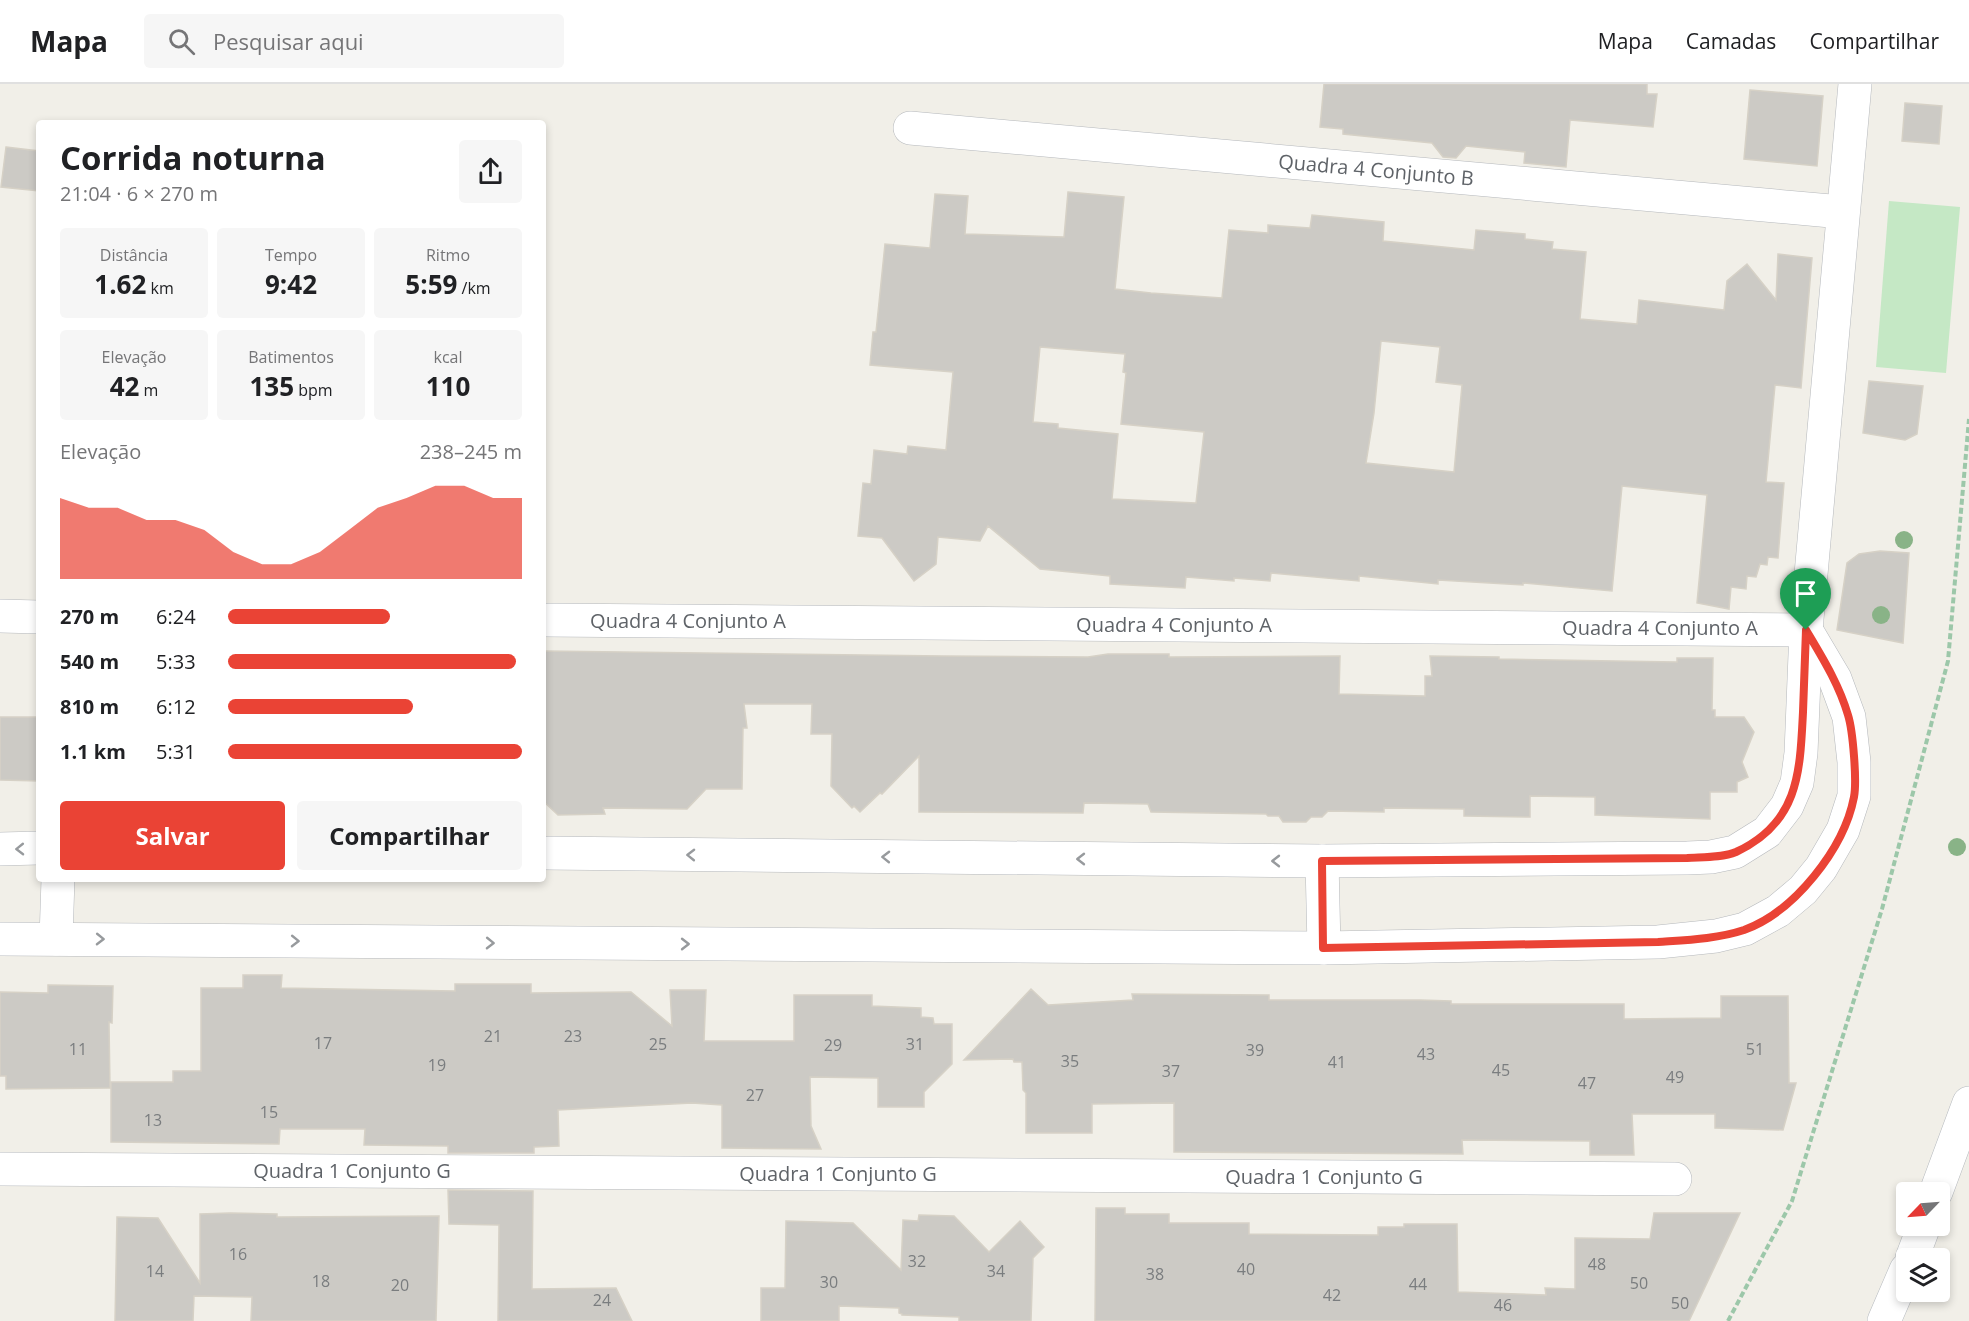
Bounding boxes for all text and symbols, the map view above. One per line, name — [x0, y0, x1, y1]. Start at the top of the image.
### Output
search box — [144, 14, 564, 68]
text: Mapa — [30, 22, 108, 60]
icon: search — [165, 25, 198, 58]
text: Pesquisar aqui — [213, 26, 364, 56]
text: Mapa — [1598, 27, 1653, 55]
text: Camadas — [1686, 27, 1776, 55]
text: Compartilhar — [1809, 27, 1939, 55]
text: Corrida noturna — [60, 135, 326, 180]
button: share — [459, 140, 522, 203]
street label: Quadra 4 Conjunto B — [1277, 148, 1475, 191]
text: 21:04 · 6 × 270 m — [60, 180, 218, 207]
text: Distância — [100, 244, 168, 266]
text: Tempo — [265, 244, 317, 266]
text: Ritmo — [426, 244, 470, 266]
text: 1.62 — [94, 266, 146, 302]
text: 9:42 — [265, 266, 317, 302]
text: 5:59 — [405, 266, 457, 302]
text: km — [146, 277, 174, 299]
text: /km — [457, 277, 491, 299]
text: Elevação — [102, 346, 166, 368]
text: Batimentos — [248, 346, 334, 368]
text: kcal — [434, 346, 463, 368]
text: 42 — [110, 368, 139, 404]
text: 135 — [249, 368, 294, 404]
text: 110 — [426, 368, 470, 404]
text: m — [139, 379, 158, 401]
text: bpm — [294, 379, 333, 401]
text: Elevação — [60, 438, 141, 465]
text: 238–245 m — [420, 438, 522, 465]
pin — [1780, 568, 1831, 630]
icon: arrive — [1789, 577, 1822, 610]
text: 270 m — [60, 603, 119, 630]
text: 6:24 — [156, 603, 196, 630]
street label: Quadra 4 Conjunto A — [590, 607, 786, 634]
street label: Quadra 4 Conjunto A — [1076, 611, 1272, 638]
street label: Quadra 4 Conjunto A — [1562, 614, 1758, 641]
text: 540 m — [60, 648, 119, 675]
text: 5:33 — [156, 648, 196, 675]
text: 810 m — [60, 693, 119, 720]
text: 6:12 — [156, 693, 196, 720]
text: 1.1 km — [60, 738, 126, 765]
text: 5:31 — [156, 738, 196, 765]
button: Salvar — [60, 801, 285, 870]
button: Compartilhar — [297, 801, 522, 870]
one-way arrow — [15, 843, 24, 855]
one-way arrow — [686, 849, 695, 861]
one-way arrow — [881, 851, 890, 863]
one-way arrow — [1076, 853, 1085, 865]
one-way arrow — [1271, 855, 1280, 867]
one-way arrow — [96, 933, 105, 946]
one-way arrow — [291, 935, 300, 947]
one-way arrow — [486, 937, 495, 949]
one-way arrow — [681, 938, 690, 951]
house number: 21 — [484, 1025, 502, 1047]
house number: 23 — [564, 1025, 582, 1047]
house number: 17 — [314, 1032, 332, 1054]
house number: 25 — [649, 1033, 667, 1055]
house number: 31 — [906, 1033, 924, 1055]
house number: 29 — [824, 1034, 842, 1056]
house number: 11 — [69, 1038, 87, 1060]
house number: 51 — [1746, 1038, 1764, 1060]
house number: 39 — [1246, 1039, 1264, 1061]
house number: 43 — [1417, 1043, 1435, 1065]
house number: 35 — [1061, 1050, 1079, 1072]
house number: 41 — [1328, 1051, 1346, 1073]
house number: 19 — [428, 1054, 446, 1076]
house number: 45 — [1492, 1059, 1510, 1081]
house number: 37 — [1162, 1060, 1180, 1082]
house number: 49 — [1666, 1066, 1684, 1088]
house number: 47 — [1578, 1072, 1596, 1094]
house number: 27 — [746, 1084, 764, 1106]
house number: 15 — [260, 1101, 278, 1123]
house number: 13 — [144, 1109, 162, 1131]
street label: Quadra 1 Conjunto G — [253, 1157, 451, 1184]
street label: Quadra 1 Conjunto G — [739, 1160, 937, 1187]
street label: Quadra 1 Conjunto G — [1225, 1163, 1423, 1190]
north arrow — [1896, 1182, 1950, 1236]
map controls — [1896, 1182, 1950, 1302]
house number: 16 — [229, 1243, 247, 1265]
button: layers — [1896, 1248, 1950, 1302]
house number: 32 — [908, 1250, 926, 1272]
house number: 48 — [1588, 1253, 1606, 1275]
house number: 40 — [1237, 1258, 1255, 1280]
house number: 14 — [146, 1260, 164, 1282]
house number: 34 — [987, 1260, 1005, 1282]
house number: 38 — [1146, 1263, 1164, 1285]
house number: 18 — [312, 1270, 330, 1292]
house number: 30 — [820, 1271, 838, 1293]
house number: 50 — [1630, 1272, 1648, 1294]
house number: 44 — [1409, 1273, 1427, 1295]
house number: 20 — [391, 1274, 409, 1296]
house number: 42 — [1323, 1284, 1341, 1306]
house number: 24 — [593, 1289, 611, 1311]
house number: 50 — [1671, 1292, 1689, 1314]
house number: 46 — [1494, 1294, 1512, 1316]

